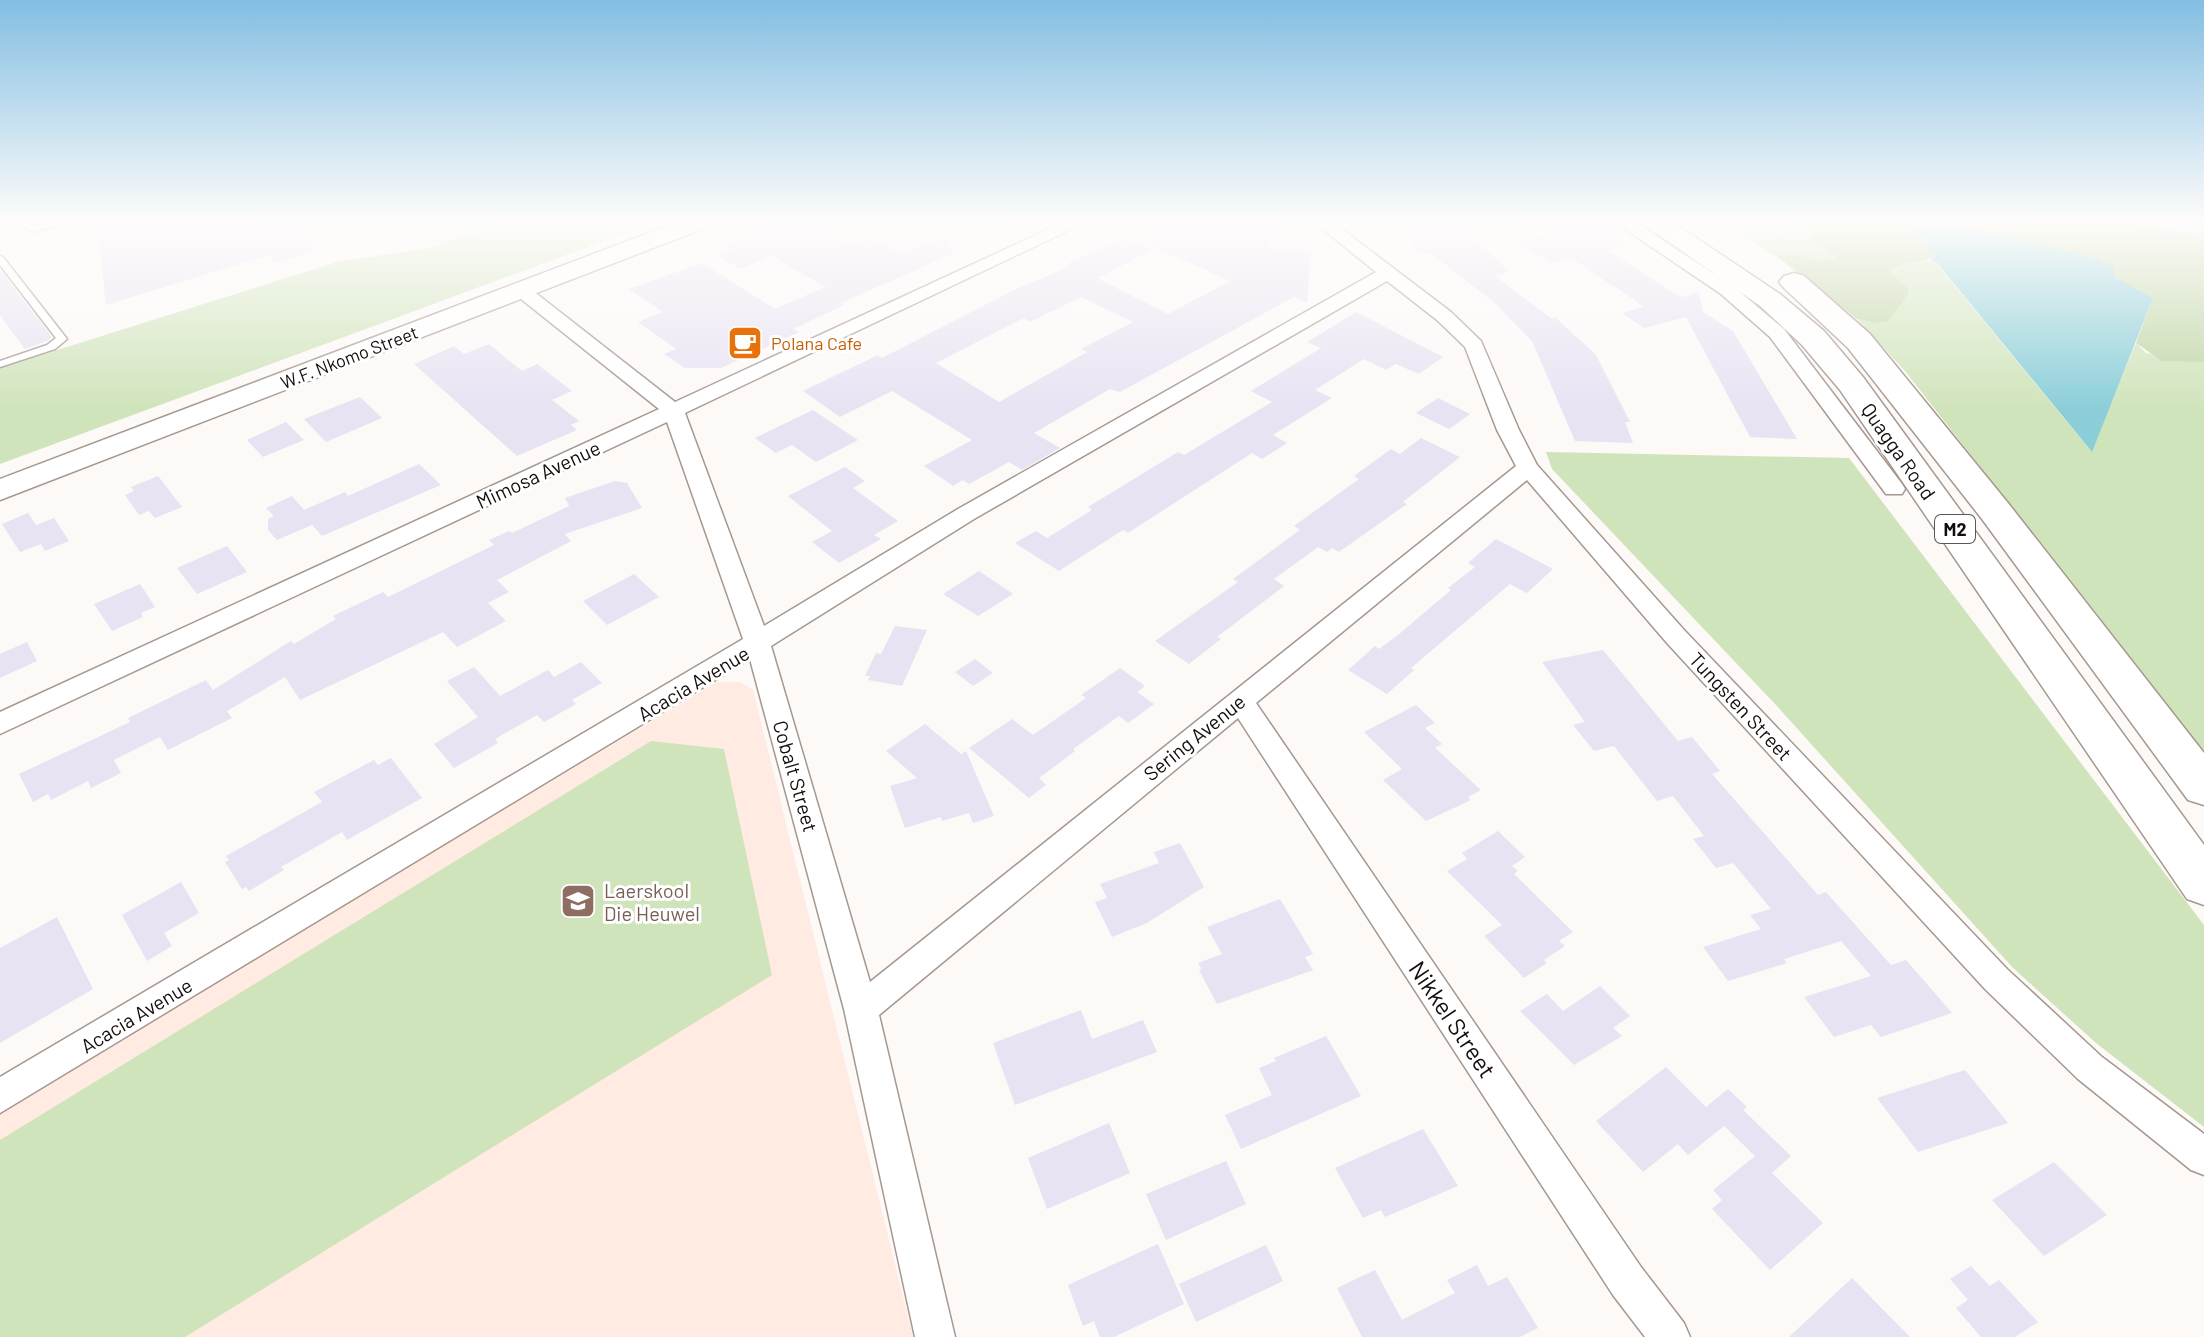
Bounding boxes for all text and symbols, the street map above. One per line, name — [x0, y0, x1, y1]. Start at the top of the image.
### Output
street label: W.F. Nkomo Street — [277, 321, 421, 393]
cafe icon: Polana Cafe — [726, 324, 764, 362]
place label: Polana Cafe — [771, 332, 862, 354]
street label: Quagga Road — [1857, 398, 1941, 504]
street label: Mimosa Avenue — [472, 435, 604, 513]
road number: M2 — [1935, 515, 1975, 543]
street label: Acacia Avenue — [633, 640, 753, 726]
street label: Tungsten Street — [1685, 647, 1797, 765]
street label: Sering Avenue — [1138, 689, 1250, 785]
street label: Cobalt Street — [769, 718, 823, 834]
place label: Laerskool Die Heuwel — [604, 878, 700, 925]
school or university icon: Laerskool Die Heuwel — [559, 882, 597, 920]
street label: Nikkel Street — [1403, 955, 1503, 1083]
street label: Acacia Avenue — [76, 972, 196, 1058]

